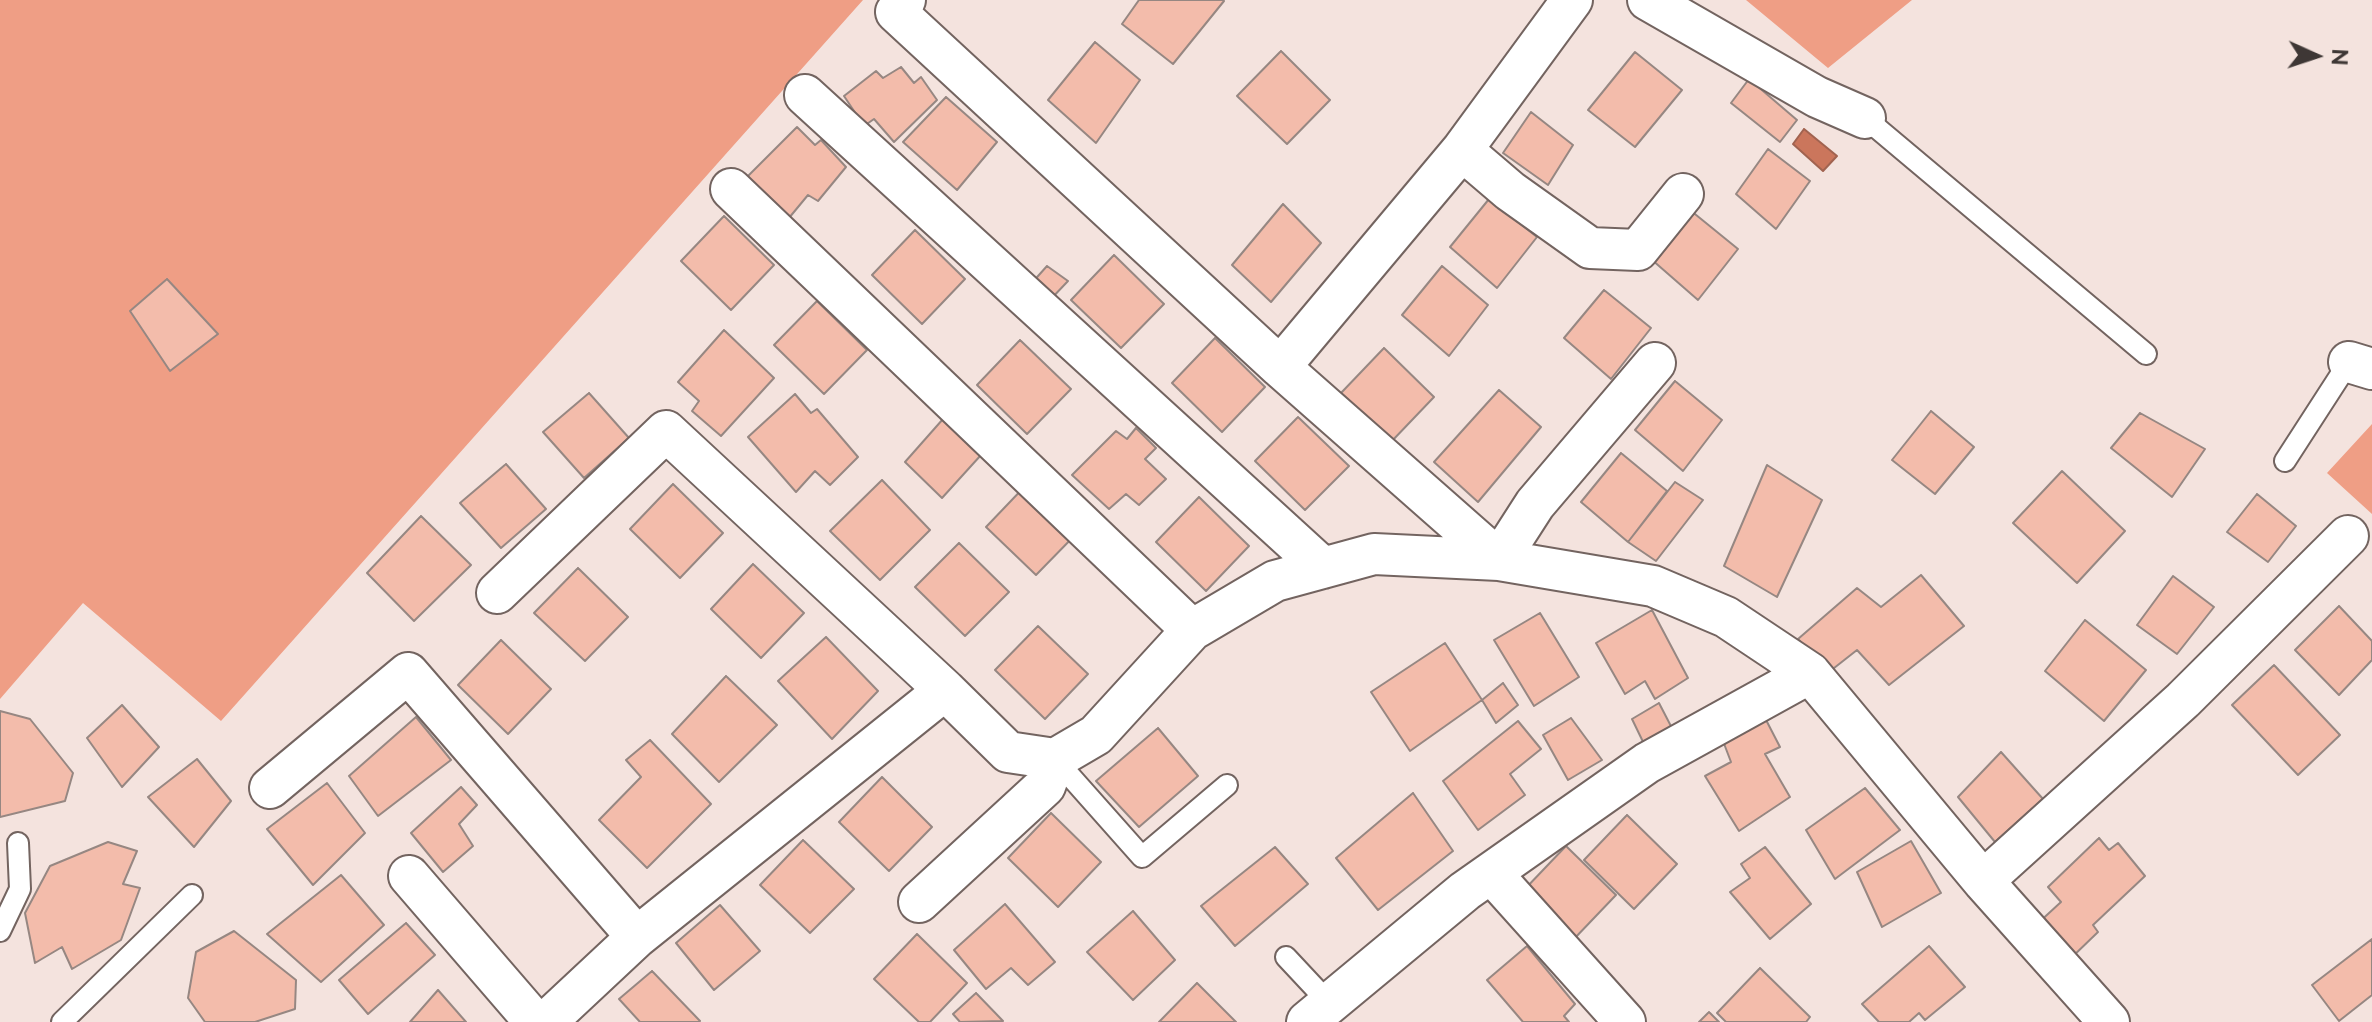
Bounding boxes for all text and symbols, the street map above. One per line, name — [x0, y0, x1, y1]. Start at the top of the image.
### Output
north arrow — [2276, 16, 2356, 96]
text: N — [2327, 48, 2353, 66]

